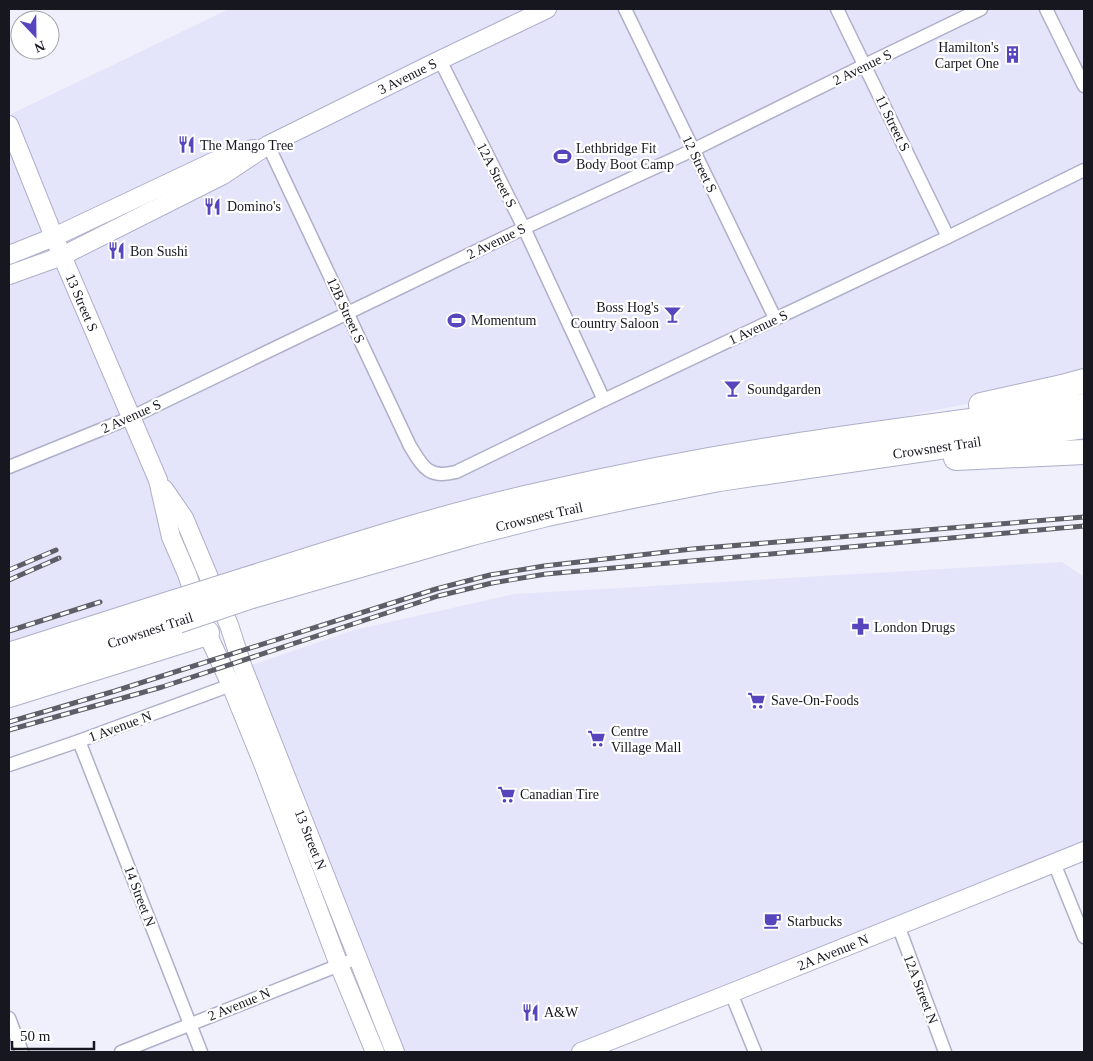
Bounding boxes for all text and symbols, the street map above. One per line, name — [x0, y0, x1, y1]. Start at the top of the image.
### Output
north arrow — [10, 10, 60, 60]
text: N — [32, 38, 47, 55]
place label: Hamilton's Carpet One — [935, 40, 999, 71]
building icon: Hamilton's Carpet One — [1003, 45, 1023, 65]
street label: 2 Avenue S — [830, 47, 894, 88]
street label: 3 Avenue S — [376, 56, 439, 97]
street label: 11 Street S — [872, 93, 913, 154]
street label: 12 Street S — [679, 133, 720, 195]
restaurant icon: The Mango Tree — [176, 135, 196, 155]
place label: The Mango Tree — [200, 138, 293, 153]
street label: 12A Street S — [474, 140, 519, 210]
place label: Lethbridge Fit Body Boot Camp — [576, 141, 674, 172]
sports icon: Lethbridge Fit Body Boot Camp — [552, 146, 572, 166]
restaurant icon: Domino's — [203, 196, 223, 216]
place label: Domino's — [227, 199, 281, 214]
street label: 2 Avenue S — [464, 221, 528, 262]
restaurant icon: Bon Sushi — [106, 241, 126, 261]
place label: Bon Sushi — [130, 244, 188, 259]
street label: 13 Street S — [63, 272, 101, 334]
street label: 12B Street S — [324, 275, 367, 345]
place label: Boss Hog's Country Saloon — [571, 300, 659, 331]
bar icon: Boss Hog's Country Saloon — [663, 305, 683, 325]
street label: 1 Avenue S — [726, 307, 790, 348]
sports icon: Momentum — [447, 310, 467, 330]
place label: Momentum — [471, 313, 536, 328]
bar icon: Soundgarden — [723, 379, 743, 399]
place label: Soundgarden — [747, 382, 821, 397]
street label: 2 Avenue S — [99, 397, 163, 436]
street label: Crowsnest Trail — [892, 434, 982, 462]
street label: Crowsnest Trail — [494, 500, 584, 535]
street label: Crowsnest Trail — [105, 610, 195, 651]
pharmacy icon: London Drugs — [850, 617, 870, 637]
place label: London Drugs — [874, 620, 955, 635]
supermarket icon: Save-On-Foods — [747, 690, 767, 710]
place label: Save-On-Foods — [771, 693, 859, 708]
street label: 1 Avenue N — [87, 708, 154, 745]
place label: Centre Village Mall — [611, 724, 681, 755]
supermarket icon: Centre Village Mall — [587, 729, 607, 749]
supermarket icon: Canadian Tire — [496, 784, 516, 804]
place label: Canadian Tire — [520, 787, 599, 802]
street label: 13 Street N — [292, 807, 329, 872]
street label: 14 Street N — [121, 864, 158, 929]
cafe icon: Starbucks — [763, 911, 783, 931]
place label: Starbucks — [787, 914, 842, 929]
street label: 2A Avenue N — [795, 931, 871, 973]
street label: 12A Street N — [900, 952, 941, 1026]
street label: 2 Avenue N — [206, 985, 273, 1024]
restaurant icon: A&W — [520, 1002, 540, 1022]
place label: A&W — [544, 1005, 579, 1020]
scale bar — [12, 1018, 95, 1050]
text: 50 m — [20, 1028, 51, 1044]

